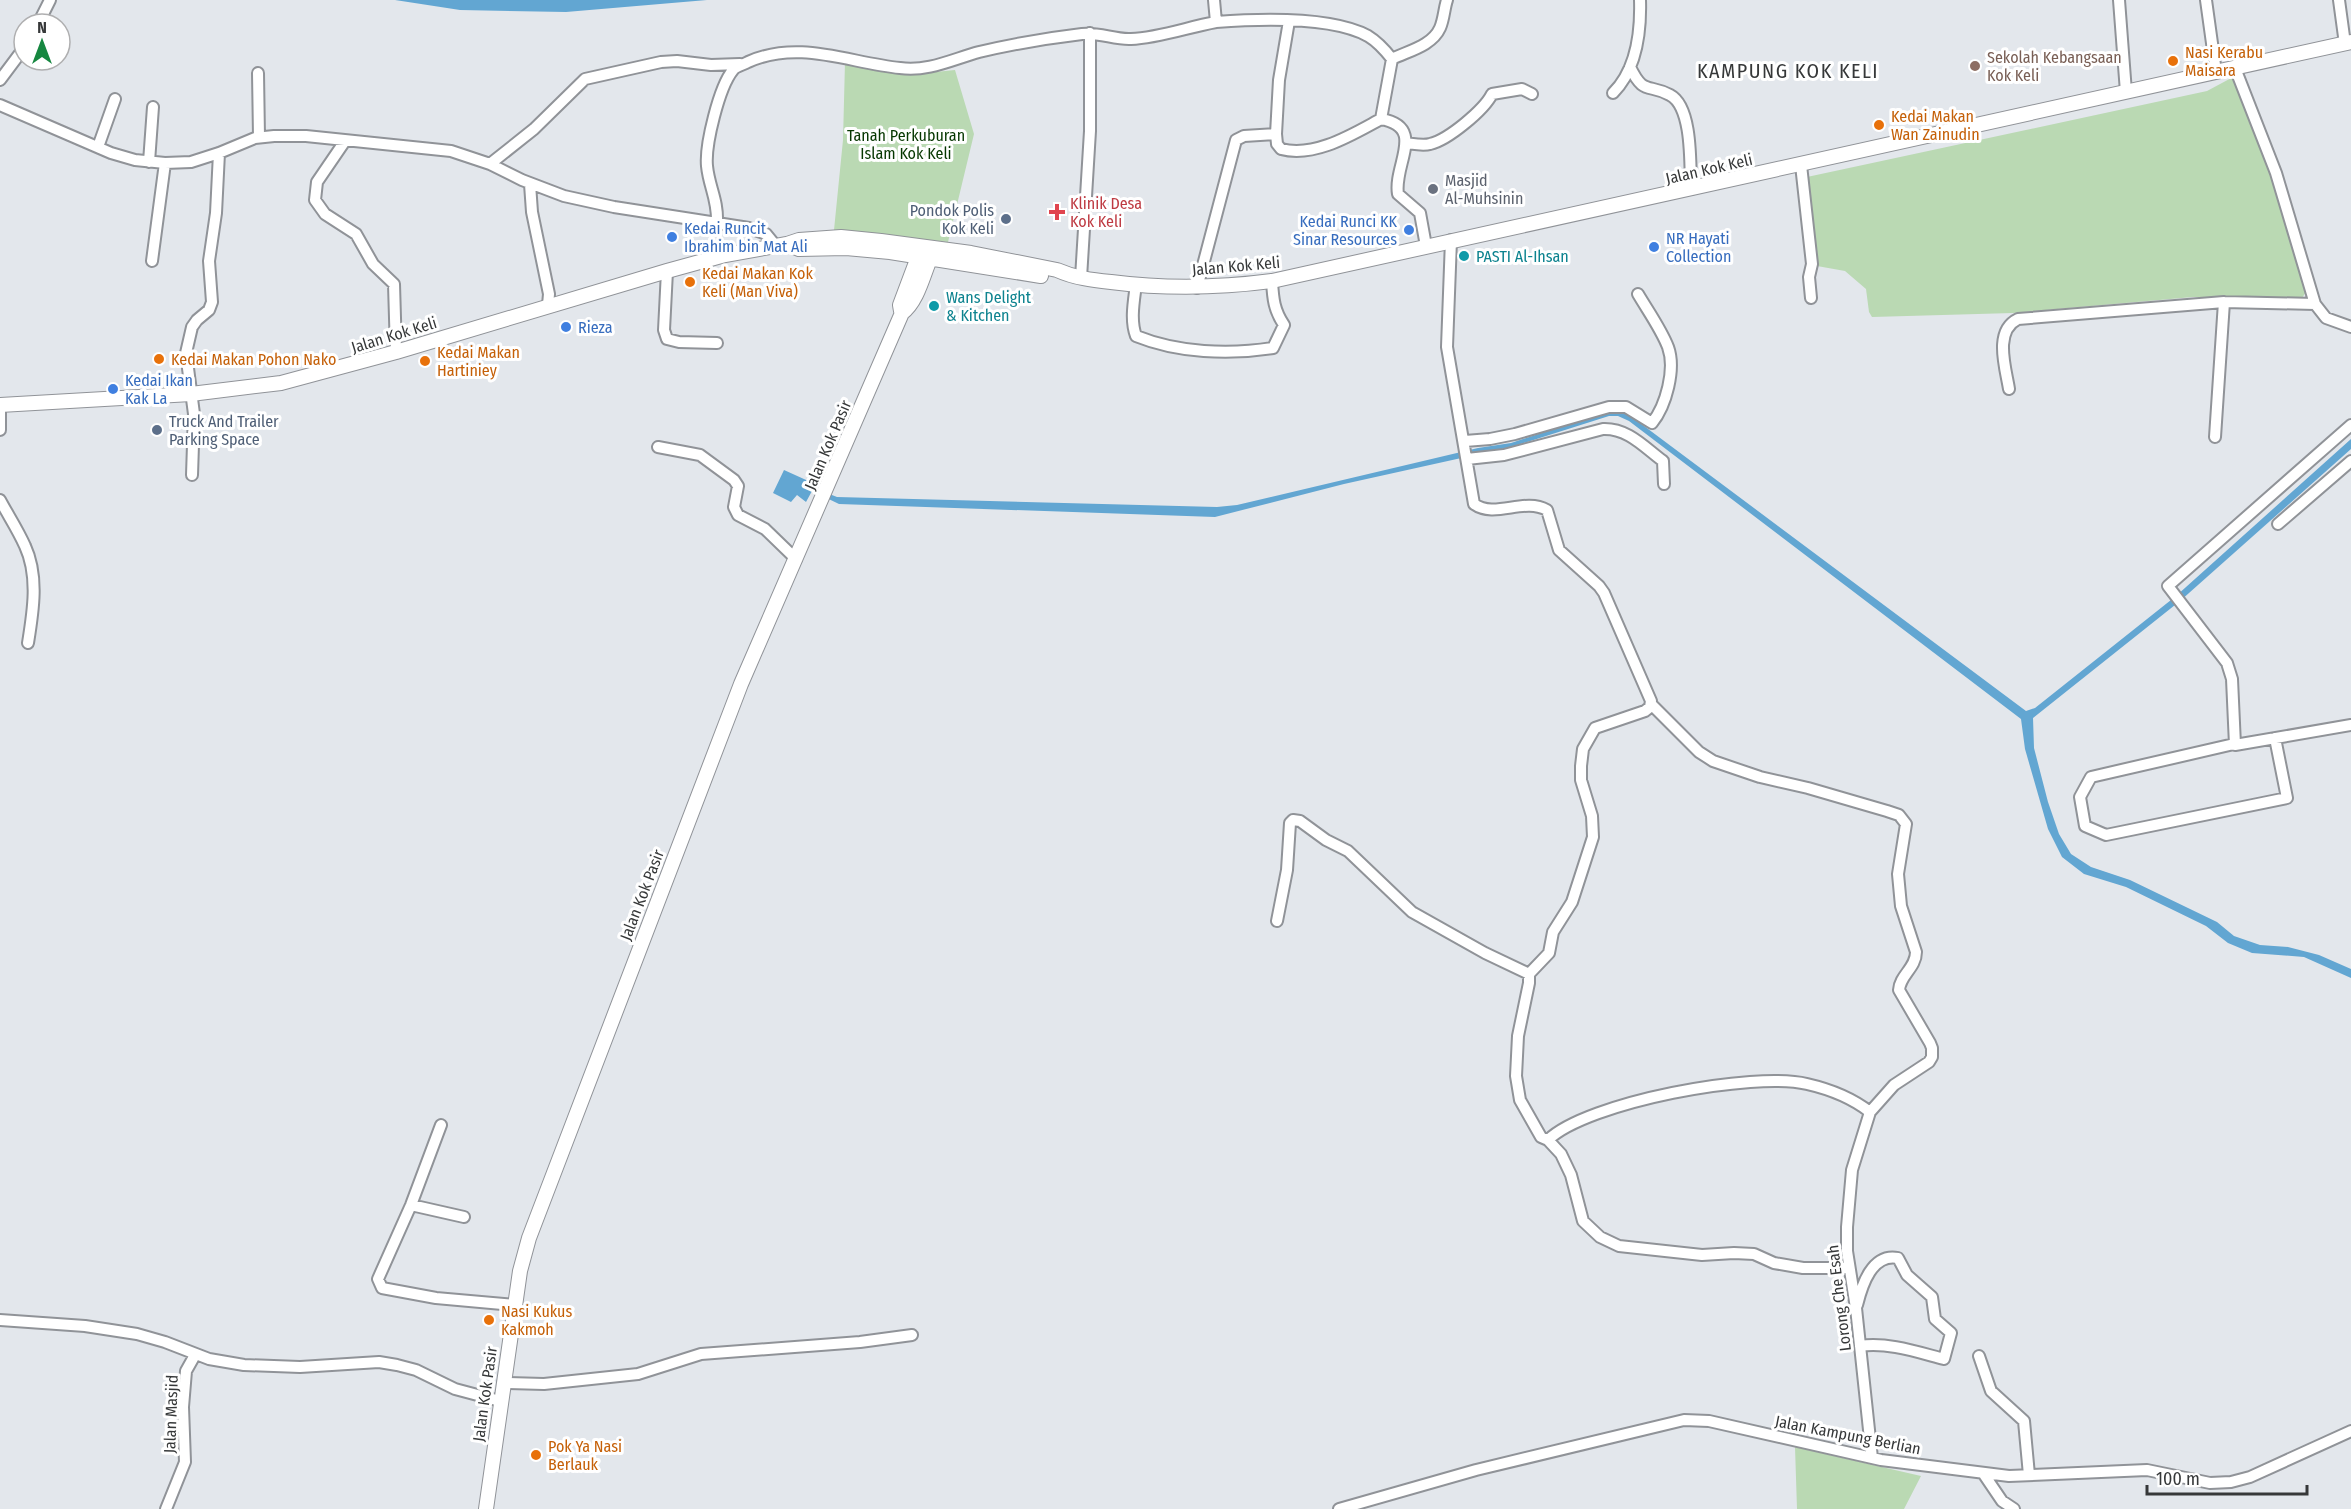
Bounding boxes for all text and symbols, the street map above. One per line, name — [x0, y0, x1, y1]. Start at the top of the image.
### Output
north arrow — [12, 12, 72, 72]
text: N — [37, 18, 47, 37]
place label: Nasi Kerabu Maisara — [2185, 43, 2263, 80]
place label: Sekolah Kebangsaan Kok Keli — [1987, 48, 2122, 85]
marker: Nasi Kerabu Maisara — [2166, 54, 2180, 68]
district label: KAMPUNG KOK KELI — [1697, 59, 1879, 83]
marker: Sekolah Kebangsaan Kok Keli — [1968, 59, 1982, 73]
place label: Kedai Makan Wan Zainudin — [1891, 107, 1980, 144]
marker: Kedai Makan Wan Zainudin — [1872, 118, 1886, 132]
park label: Tanah Perkuburan Islam Kok Keli — [847, 126, 965, 163]
street label: Jalan Kok Keli — [1664, 150, 1754, 188]
place label: Masjid Al-Muhsinin — [1445, 171, 1523, 208]
marker: Masjid Al-Muhsinin — [1426, 182, 1440, 196]
place label: Klinik Desa Kok Keli — [1070, 194, 1142, 231]
place label: Pondok Polis Kok Keli — [910, 201, 994, 238]
marker: Klinik Desa Kok Keli — [1048, 203, 1066, 221]
marker: Pondok Polis Kok Keli — [999, 212, 1013, 226]
place label: Kedai Runci KK Sinar Resources — [1293, 212, 1398, 249]
place label: Kedai Runcit Ibrahim bin Mat Ali — [684, 219, 808, 256]
marker: Kedai Runci KK Sinar Resources — [1402, 223, 1416, 237]
place label: NR Hayati Collection — [1666, 229, 1731, 266]
marker: Kedai Runcit Ibrahim bin Mat Ali — [665, 230, 679, 244]
marker: NR Hayati Collection — [1647, 240, 1661, 254]
place label: PASTI Al-Ihsan — [1476, 247, 1569, 266]
marker: PASTI Al-Ihsan — [1457, 249, 1471, 263]
street label: Jalan Kok Keli — [1191, 253, 1281, 279]
place label: Kedai Makan Kok Keli (Man Viva) — [702, 264, 813, 301]
marker: Kedai Makan Kok Keli (Man Viva) — [683, 275, 697, 289]
place label: Wans Delight & Kitchen — [946, 288, 1032, 325]
marker: Wans Delight & Kitchen — [927, 299, 941, 313]
street label: Jalan Kok Keli — [349, 313, 439, 357]
place label: Rieza — [578, 318, 613, 337]
marker: Rieza — [559, 320, 573, 334]
place label: Kedai Makan Hartiniey — [437, 343, 520, 380]
place label: Kedai Makan Pohon Nako — [171, 350, 336, 369]
marker: Kedai Makan Pohon Nako — [152, 352, 166, 366]
marker: Kedai Makan Hartiniey — [418, 354, 432, 368]
place label: Kedai Ikan Kak La — [125, 371, 193, 408]
marker: Kedai Ikan Kak La — [106, 382, 120, 396]
street label: Jalan Kok Pasir — [801, 397, 856, 493]
place label: Truck And Trailer Parking Space — [169, 412, 279, 449]
marker: Truck And Trailer Parking Space — [150, 423, 164, 437]
street label: Jalan Kok Pasir — [616, 846, 668, 943]
street label: Lorong Che Esah — [1823, 1244, 1855, 1352]
place label: Nasi Kukus Kakmoh — [501, 1302, 572, 1339]
marker: Nasi Kukus Kakmoh — [482, 1313, 496, 1327]
street label: Jalan Kok Pasir — [469, 1345, 501, 1443]
street label: Jalan Masjid — [160, 1374, 182, 1454]
street label: Jalan Kampung Berlian — [1774, 1412, 1922, 1458]
place label: Pok Ya Nasi Berlauk — [548, 1437, 622, 1474]
marker: Pok Ya Nasi Berlauk — [529, 1448, 543, 1462]
scale bar — [2147, 1458, 2308, 1496]
text: 100 m — [2156, 1468, 2200, 1490]

